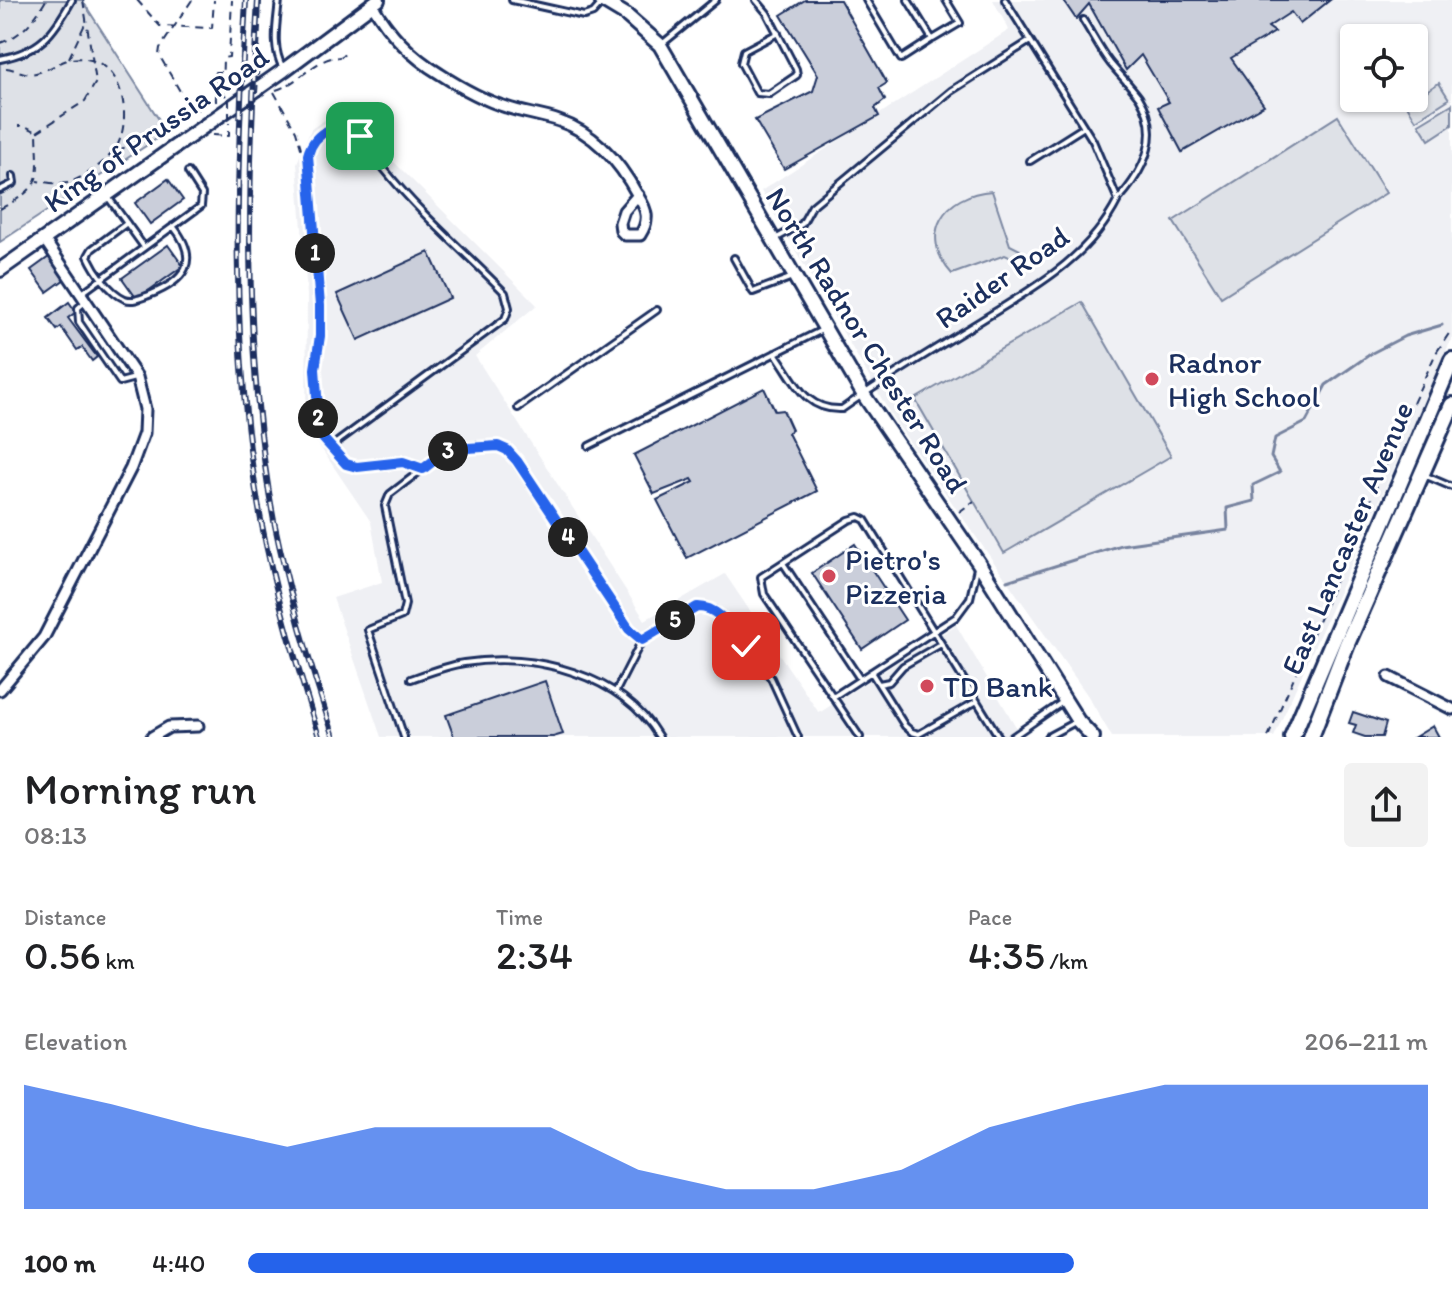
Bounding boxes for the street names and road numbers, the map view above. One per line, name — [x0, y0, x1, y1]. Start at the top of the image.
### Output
street label: King of Prussia Road — [36, 37, 276, 221]
street label: North Radnor Chester Road — [758, 180, 976, 500]
street label: Raider Road — [928, 217, 1076, 337]
street label: East Lancaster Avenue — [1273, 396, 1421, 680]

